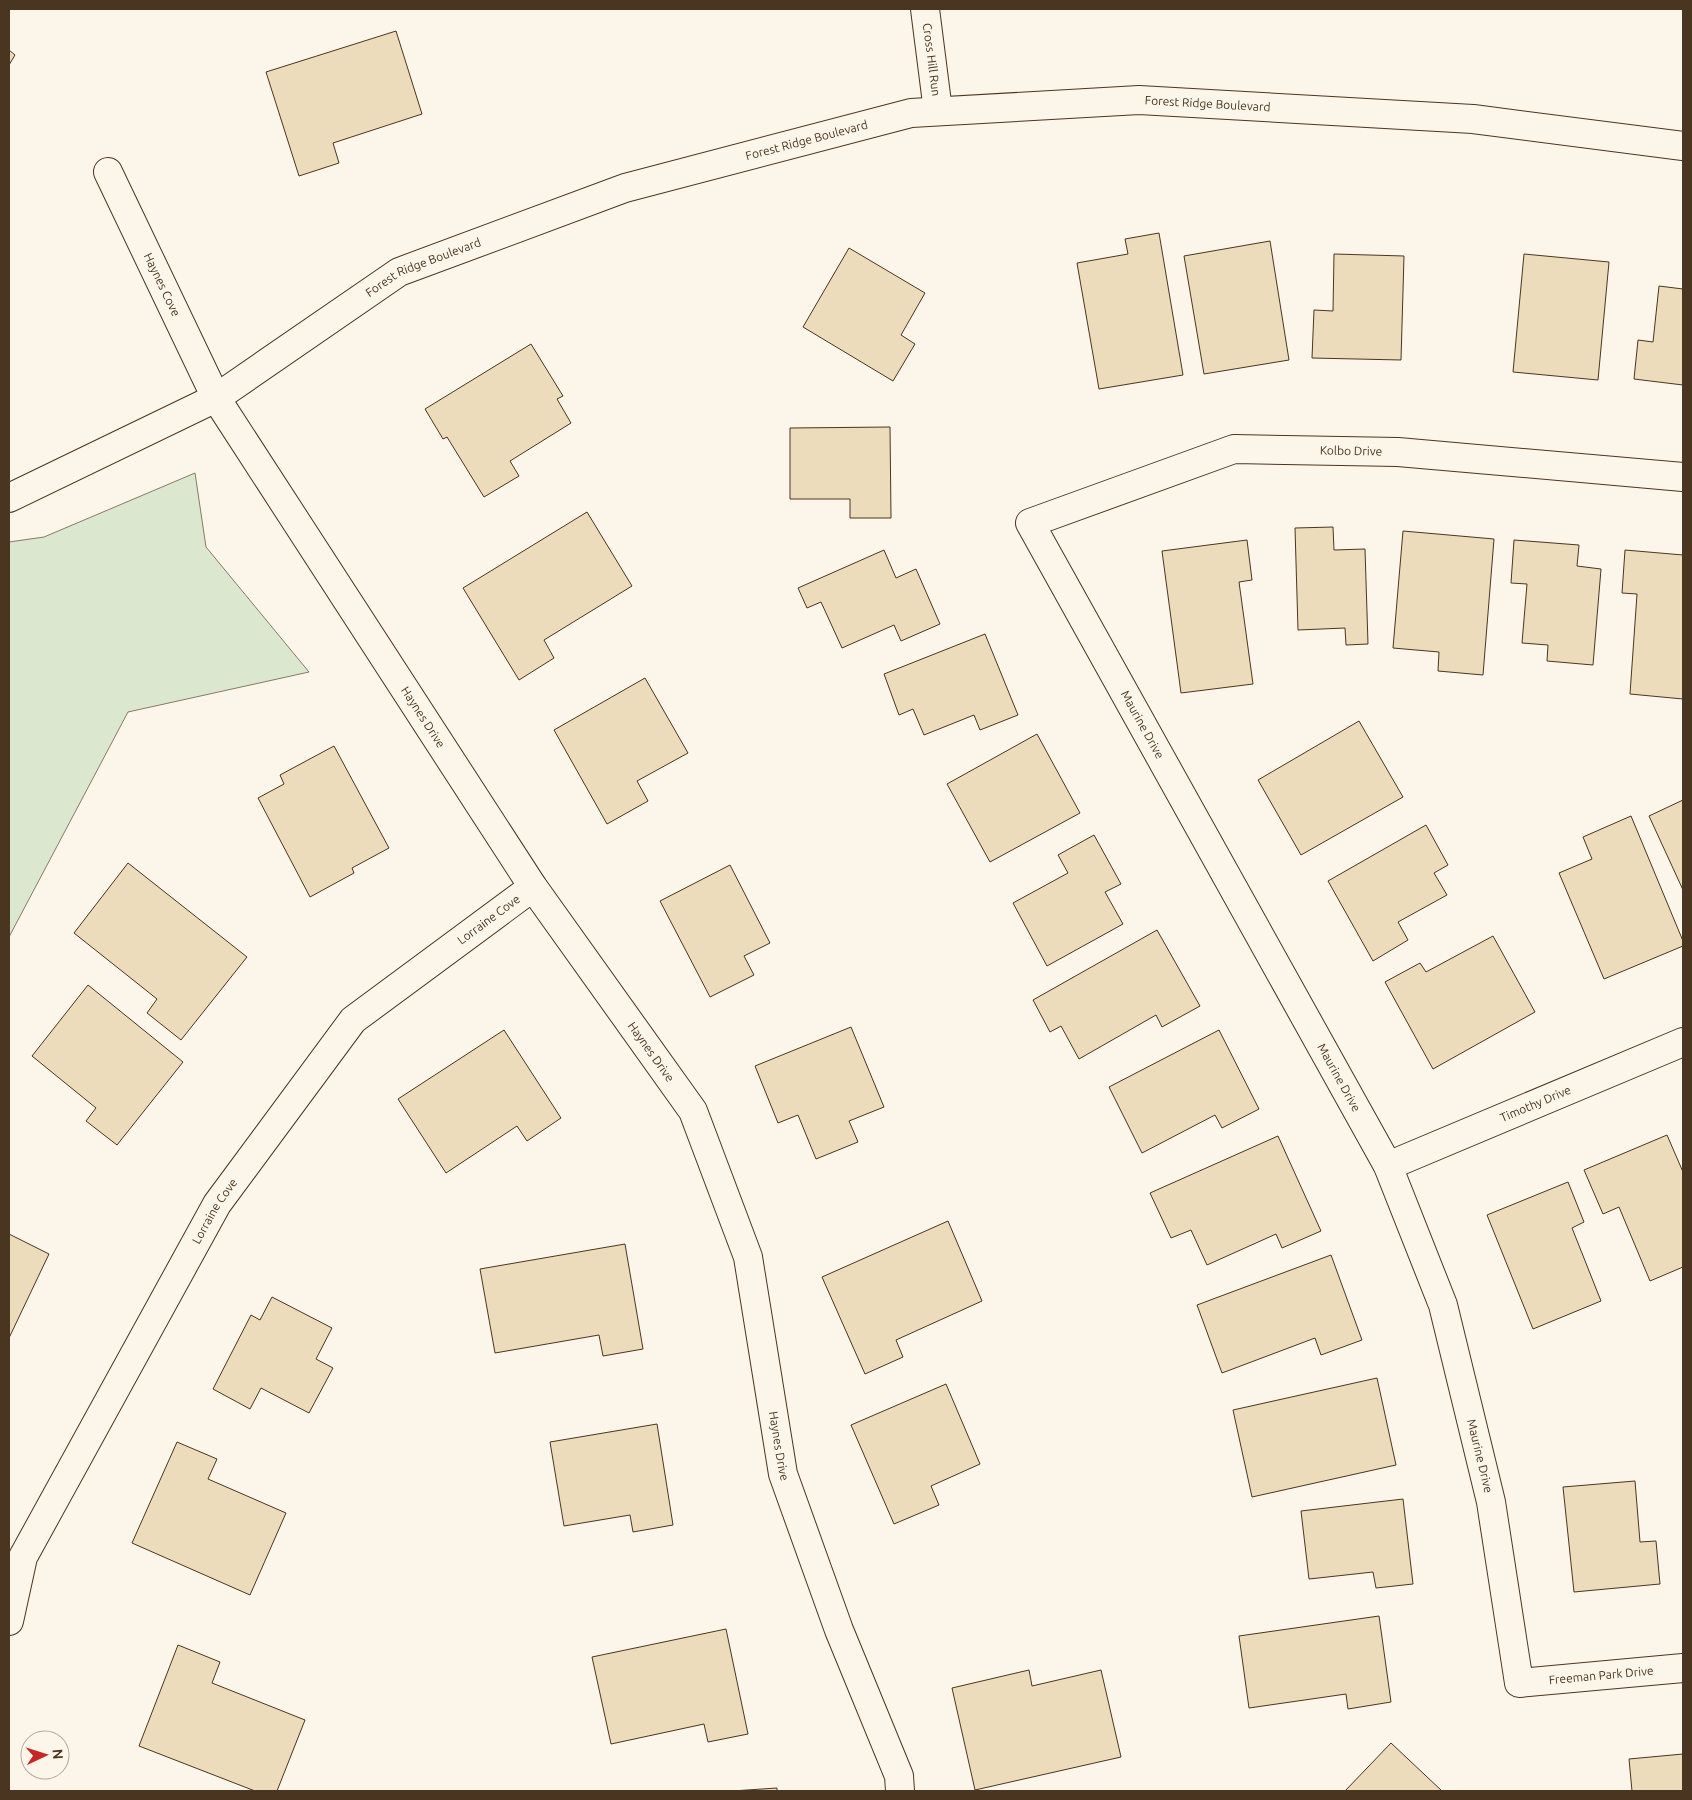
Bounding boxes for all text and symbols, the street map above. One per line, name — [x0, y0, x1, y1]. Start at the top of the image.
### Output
street label: Cross Hill Run — [921, 22, 943, 97]
street label: Forest Ridge Boulevard — [1145, 93, 1271, 113]
street label: Forest Ridge Boulevard — [744, 118, 869, 162]
street label: Forest Ridge Boulevard — [363, 235, 482, 299]
street label: Haynes Cove — [142, 251, 183, 318]
street label: Kolbo Drive — [1320, 443, 1382, 458]
street label: Haynes Drive — [399, 684, 448, 750]
street label: Maurine Drive — [1119, 688, 1167, 761]
street label: Lorraine Cove — [455, 892, 522, 947]
street label: Haynes Drive — [626, 1019, 677, 1084]
street label: Maurine Drive — [1315, 1041, 1363, 1114]
street label: Timothy Drive — [1498, 1083, 1573, 1124]
street label: Lorraine Cove — [189, 1176, 240, 1246]
street label: Haynes Drive — [767, 1410, 792, 1482]
street label: Maurine Drive — [1465, 1418, 1496, 1494]
street label: Freeman Park Drive — [1548, 1664, 1654, 1686]
north arrow — [20, 1730, 70, 1780]
text: N — [50, 1748, 66, 1760]

